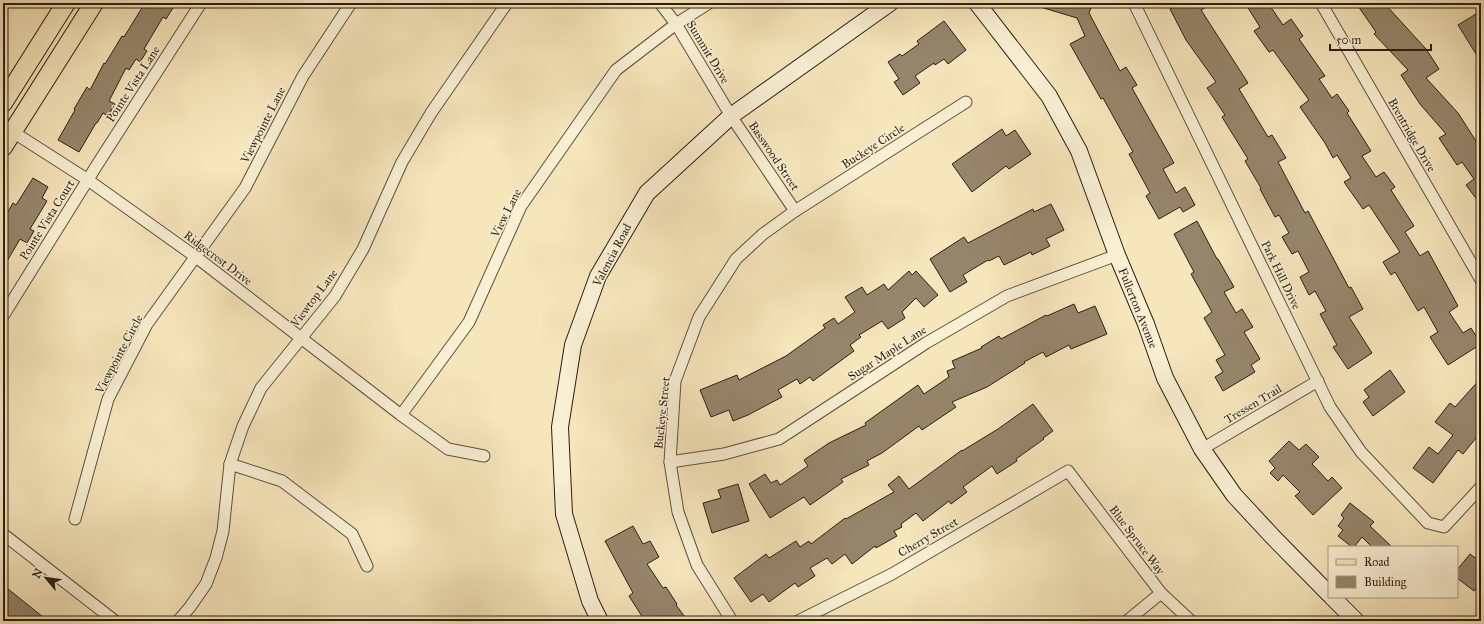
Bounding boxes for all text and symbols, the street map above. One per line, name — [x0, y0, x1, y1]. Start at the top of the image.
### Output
street label: Summit Drive — [684, 18, 732, 86]
scale bar — [1330, 26, 1431, 52]
text: 50 m — [1336, 33, 1361, 47]
street label: Pointe Vista Lane — [103, 43, 163, 125]
street label: Viewpointe Lane — [237, 85, 288, 166]
street label: Brentridge Drive — [1384, 96, 1439, 175]
street label: Basswood Street — [746, 119, 803, 194]
street label: Buckeye Circle — [839, 121, 907, 171]
street label: Pointe Vista Court — [17, 177, 78, 263]
street label: View Lane — [487, 186, 524, 240]
street label: Valencia Road — [589, 221, 634, 290]
street label: Ridgecrest Drive — [181, 228, 255, 289]
street label: Park Hill Drive — [1258, 238, 1304, 312]
street label: Viewtop Lane — [287, 266, 340, 331]
street label: Fullerton Avenue — [1115, 266, 1161, 350]
street label: Viewpointe Circle — [92, 312, 146, 397]
street label: Sugar Maple Lane — [845, 322, 929, 384]
street label: Buckeye Street — [651, 375, 673, 450]
street label: Tressen Trail — [1222, 381, 1285, 427]
street label: Blue Spruce Way — [1106, 503, 1168, 578]
street label: Cherry Street — [896, 514, 961, 560]
legend — [1328, 546, 1458, 598]
text: Road — [1364, 555, 1390, 569]
north arrow — [26, 558, 66, 598]
text: N — [30, 566, 46, 581]
text: Building — [1364, 575, 1407, 590]

